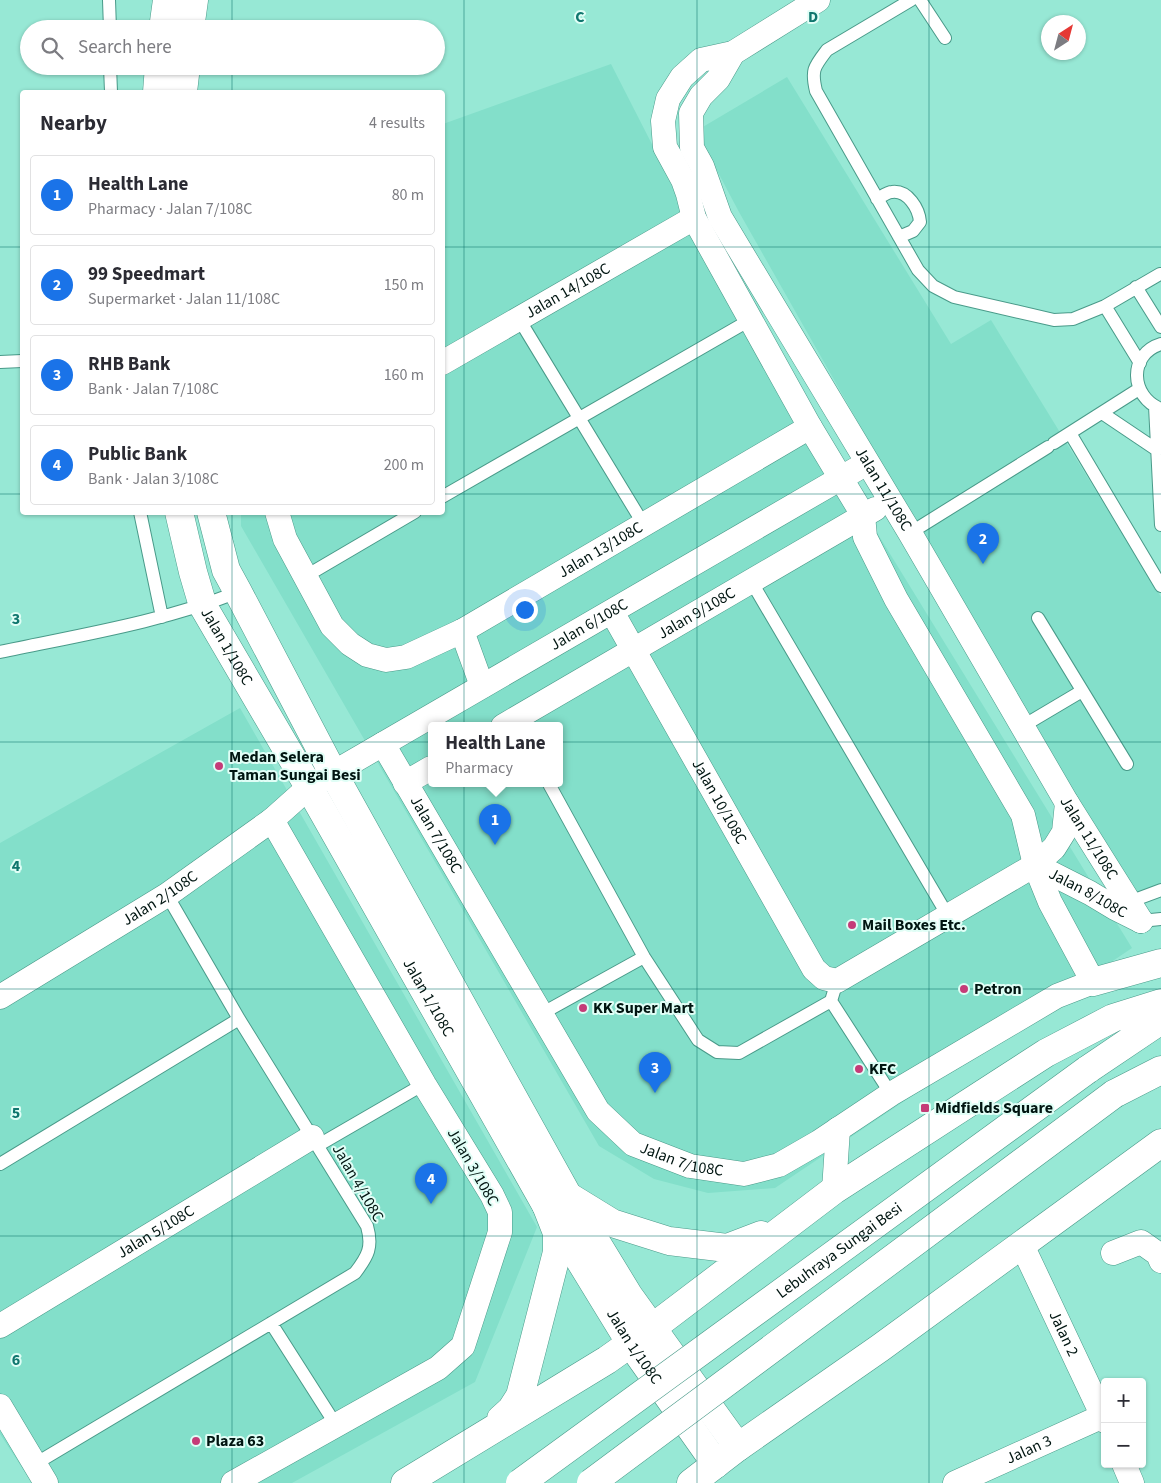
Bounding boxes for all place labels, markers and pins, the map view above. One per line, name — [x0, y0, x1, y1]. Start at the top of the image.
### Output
pin: 2 — [967, 523, 999, 564]
place label: Medan Selera Taman Sungai Besi — [229, 746, 361, 786]
marker: Medan Selera Taman Sungai Besi — [213, 760, 225, 772]
pin: 1 — [479, 804, 511, 845]
place label: Mail Boxes Etc. — [862, 914, 966, 936]
marker: Mail Boxes Etc. — [846, 919, 858, 931]
place label: Petron — [974, 978, 1022, 1000]
marker: Petron — [958, 983, 970, 995]
place label: KK Super Mart — [593, 997, 694, 1019]
marker: KK Super Mart — [577, 1002, 589, 1014]
pin: 3 — [639, 1052, 671, 1093]
place label: KFC — [869, 1058, 896, 1080]
marker: KFC — [853, 1063, 865, 1075]
place label: Midfields Square — [935, 1097, 1053, 1119]
marker: Midfields Square — [919, 1102, 931, 1114]
pin: 4 — [415, 1163, 447, 1204]
place label: Plaza 63 — [206, 1430, 264, 1452]
marker: Plaza 63 — [190, 1435, 202, 1447]

